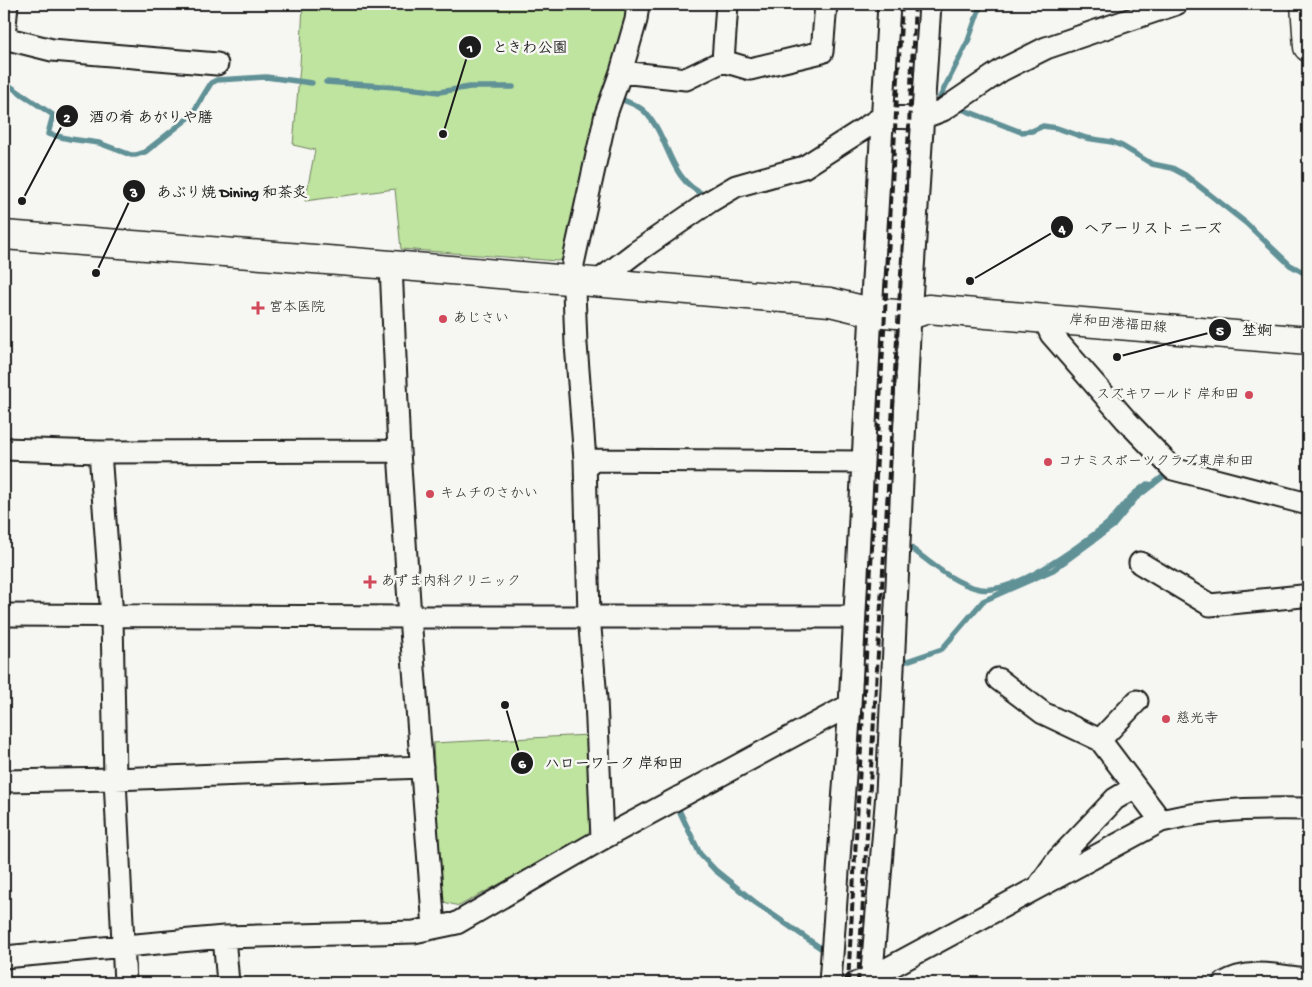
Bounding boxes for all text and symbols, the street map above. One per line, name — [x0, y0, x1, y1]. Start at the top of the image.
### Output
callout: ときわ公園 — [457, 32, 577, 62]
text: 1 — [466, 40, 473, 58]
text: ときわ公園 — [492, 40, 568, 58]
callout: 酒の肴 あがりや膳 — [54, 101, 223, 131]
text: 酒の肴 あがりや膳 — [89, 109, 213, 128]
text: 2 — [63, 110, 71, 128]
callout: あぶり焼 Dining 和茶炙 — [122, 176, 318, 206]
text: あぶり焼 Dining 和茶炙 — [157, 184, 307, 203]
text: 3 — [129, 185, 138, 203]
callout: ヘアーリスト ニーズ — [1049, 212, 1232, 242]
text: 4 — [1057, 221, 1066, 239]
text: ヘアーリスト ニーズ — [1084, 221, 1222, 239]
place label: 宮本医院 — [269, 300, 325, 317]
marker: 宮本医院 — [251, 301, 265, 315]
place label: あじさい — [453, 311, 509, 328]
street label: 岸和田港福田線 — [1068, 312, 1168, 338]
marker: あじさい — [437, 313, 449, 325]
callout: 埜婀 — [1207, 315, 1282, 345]
text: 埜婀 — [1242, 322, 1273, 341]
text: 5 — [1216, 323, 1224, 341]
place label: スズキワールド 岸和田 — [1096, 387, 1239, 404]
marker: スズキワールド 岸和田 — [1243, 389, 1255, 401]
place label: コナミスポーツクラブ東岸和田 — [1058, 454, 1254, 471]
marker: コナミスポーツクラブ東岸和田 — [1042, 456, 1054, 468]
place label: キムチのさかい — [440, 486, 538, 503]
marker: キムチのさかい — [424, 488, 436, 500]
place label: あずま内科クリニック — [381, 574, 521, 591]
marker: あずま内科クリニック — [363, 575, 377, 589]
place label: 慈光寺 — [1176, 711, 1218, 728]
marker: 慈光寺 — [1160, 713, 1172, 725]
callout: ハローワーク 岸和田 — [510, 748, 693, 778]
text: ハローワーク 岸和田 — [545, 755, 683, 774]
text: 6 — [518, 756, 526, 774]

